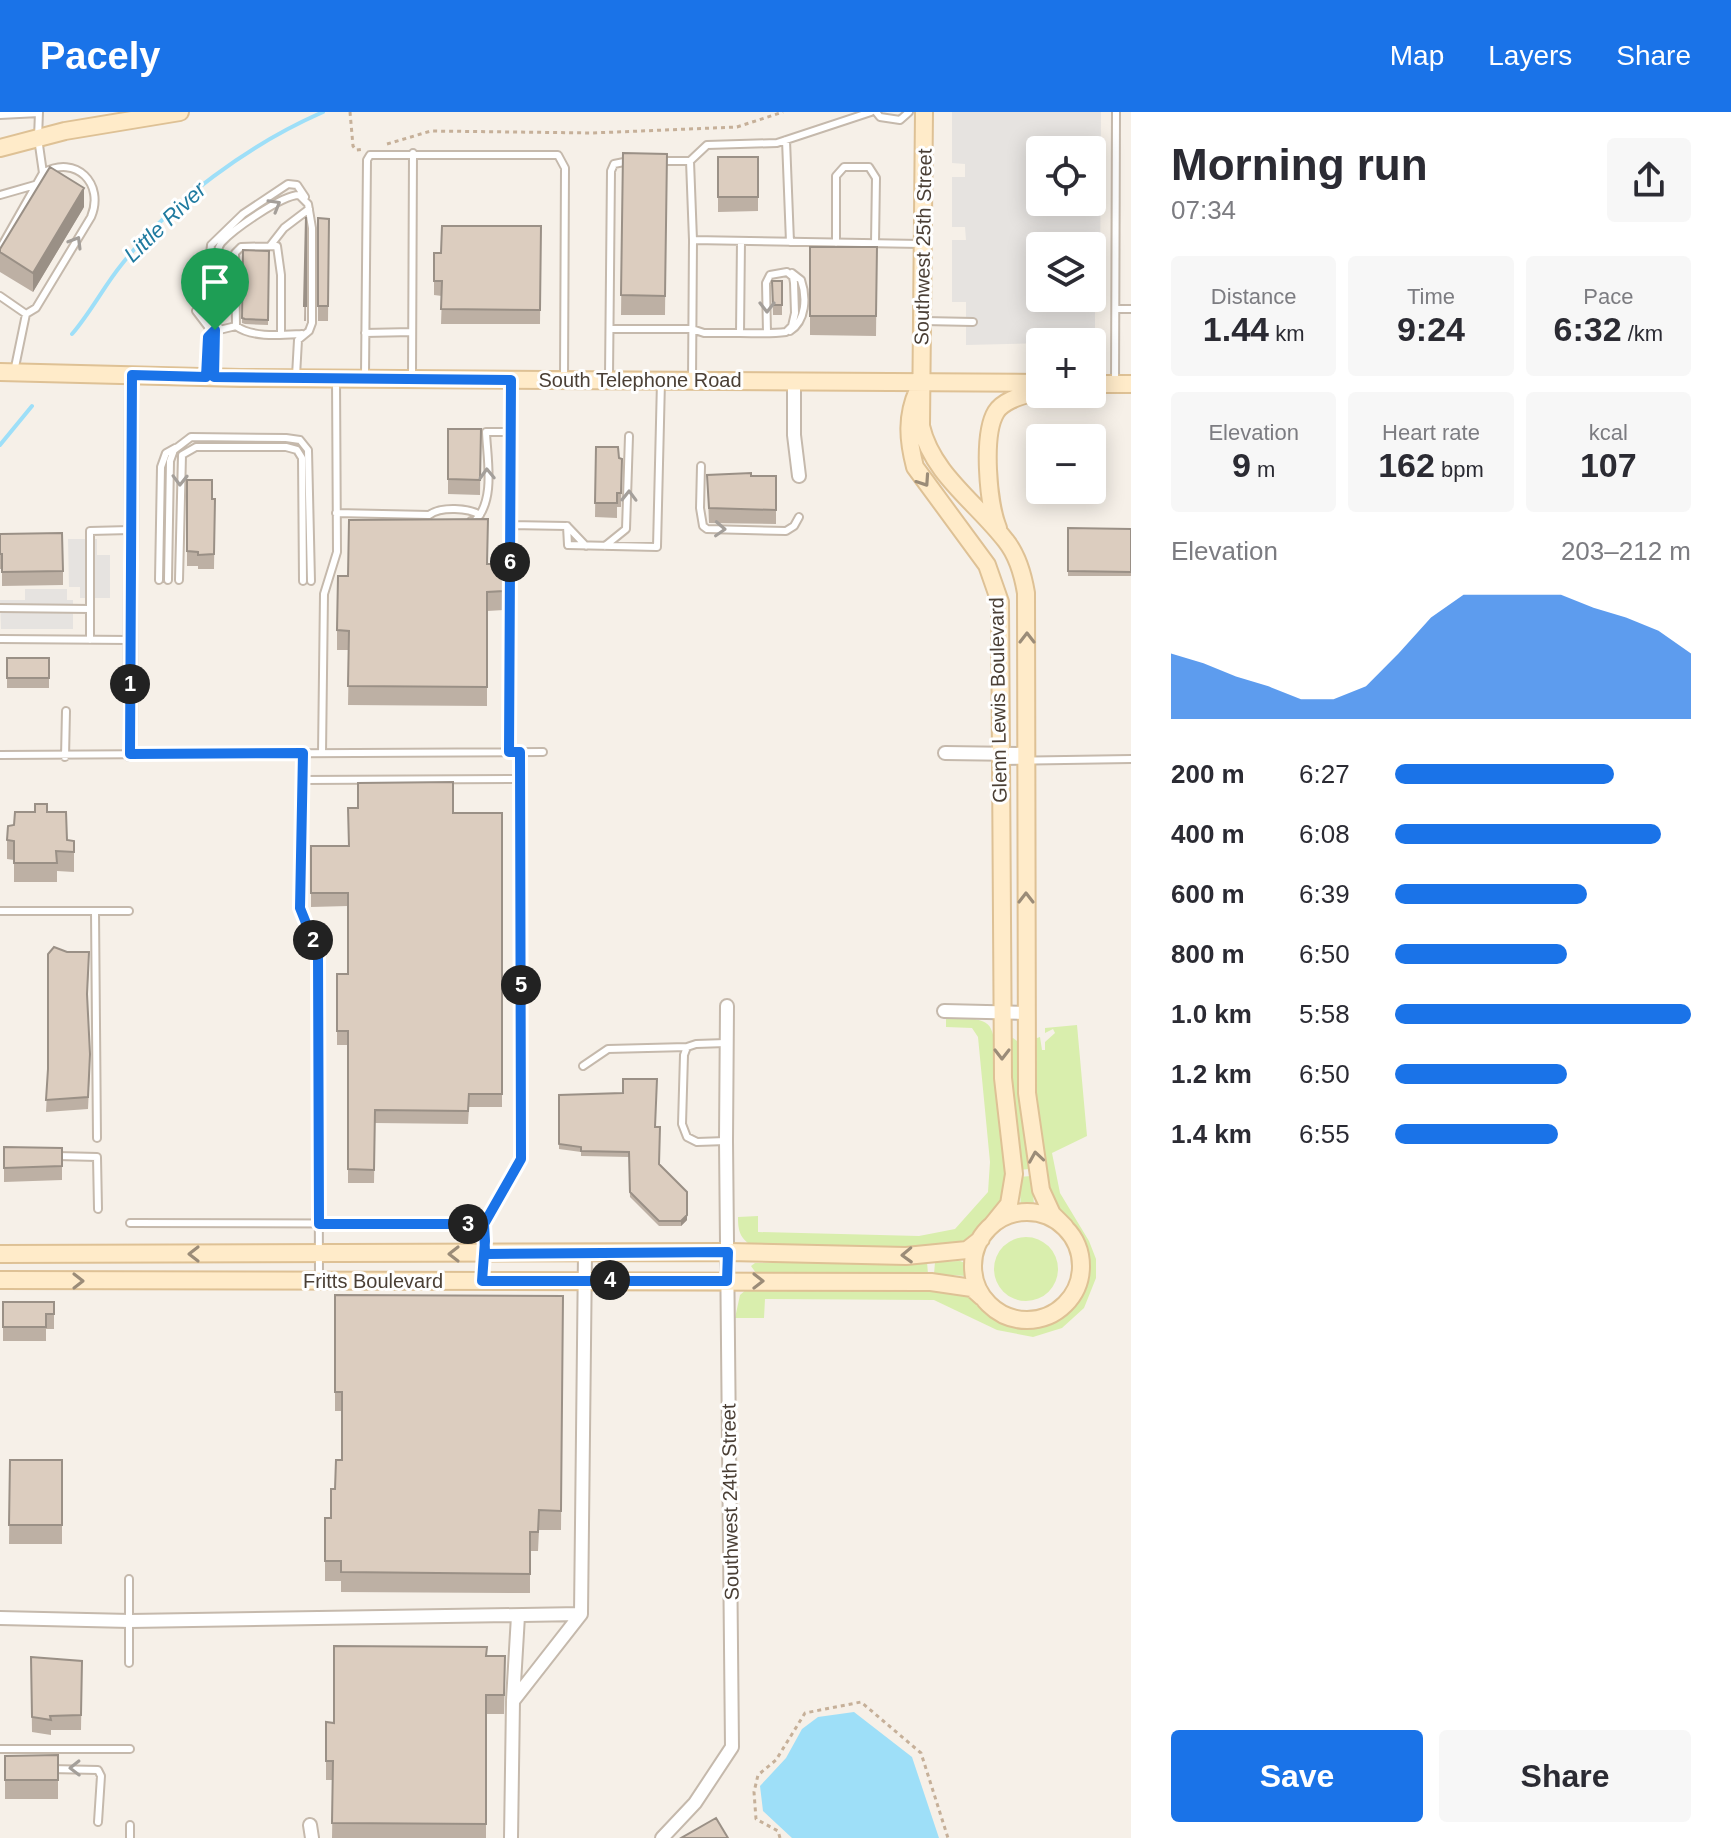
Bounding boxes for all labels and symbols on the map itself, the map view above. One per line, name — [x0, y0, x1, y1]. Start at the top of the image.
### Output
street label: Southwest 25th Street — [910, 148, 936, 346]
water label: Little River — [119, 176, 212, 267]
one-way arrow — [266, 199, 281, 215]
one-way arrow — [67, 236, 82, 251]
pin — [181, 248, 249, 330]
one-way arrow — [758, 301, 776, 314]
street label: South Telephone Road — [538, 369, 742, 391]
one-way arrow — [478, 467, 496, 480]
one-way arrow — [915, 473, 930, 487]
one-way arrow — [172, 474, 189, 487]
one-way arrow — [620, 489, 637, 502]
one-way arrow — [714, 520, 727, 537]
pin: 6 — [490, 542, 530, 582]
street label: Glenn Lewis Boulevard — [985, 597, 1011, 803]
one-way arrow — [1018, 631, 1036, 644]
pin: 1 — [110, 664, 150, 704]
one-way arrow — [1017, 891, 1035, 904]
pin: 2 — [293, 920, 333, 960]
pin: 5 — [501, 965, 541, 1005]
one-way arrow — [994, 1048, 1011, 1061]
one-way arrow — [1028, 1150, 1045, 1164]
pin: 3 — [448, 1204, 488, 1244]
one-way arrow — [187, 1245, 200, 1263]
one-way arrow — [447, 1245, 460, 1263]
one-way arrow — [900, 1247, 913, 1264]
pin: 4 — [590, 1260, 630, 1300]
street label: Fritts Boulevard — [303, 1270, 443, 1292]
one-way arrow — [72, 1272, 85, 1290]
one-way arrow — [752, 1272, 765, 1290]
street label: Southwest 24th Street — [717, 1403, 743, 1601]
one-way arrow — [68, 1759, 81, 1777]

